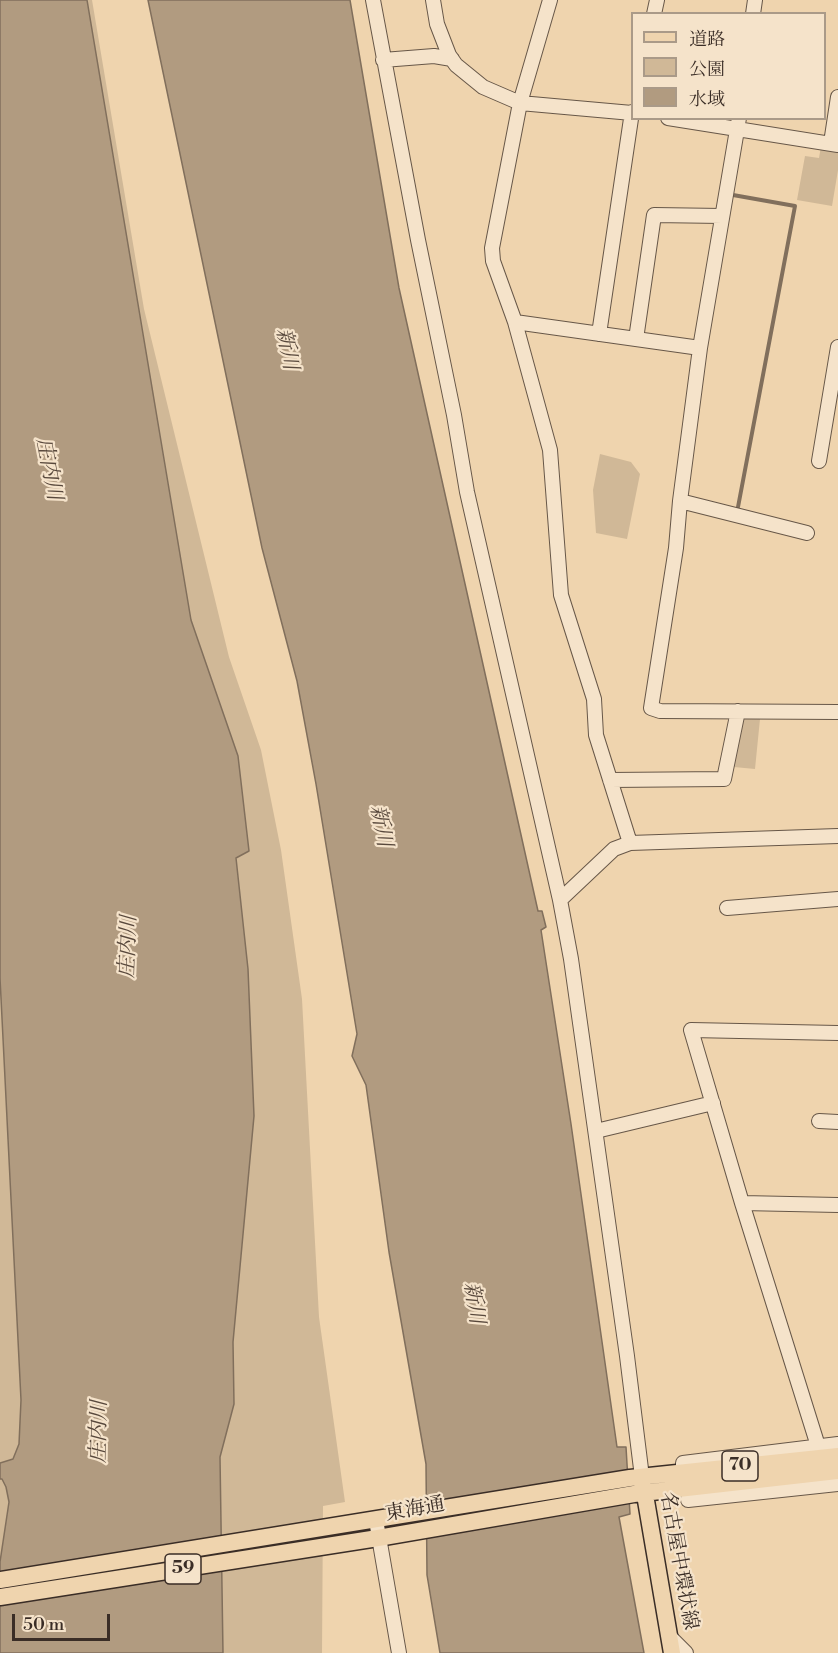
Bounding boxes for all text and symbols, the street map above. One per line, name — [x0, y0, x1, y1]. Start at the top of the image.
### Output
legend — [631, 12, 826, 120]
text: 道路 — [689, 28, 725, 51]
text: 公園 — [689, 58, 725, 81]
text: 水域 — [689, 88, 725, 111]
water label: 新川 — [270, 326, 302, 372]
water label: 庄内川 — [30, 436, 66, 502]
water label: 新川 — [364, 803, 396, 849]
water label: 庄内川 — [115, 915, 143, 979]
water label: 新川 — [457, 1280, 489, 1326]
water label: 庄内川 — [87, 1400, 113, 1464]
road number: 70 — [722, 1451, 758, 1481]
street label: 名古屋中環状線 — [654, 1490, 702, 1632]
street label: 東海通 — [383, 1493, 447, 1527]
road number: 59 — [165, 1554, 201, 1584]
scale bar — [15, 1602, 112, 1640]
text: 50 m — [23, 1613, 64, 1636]

